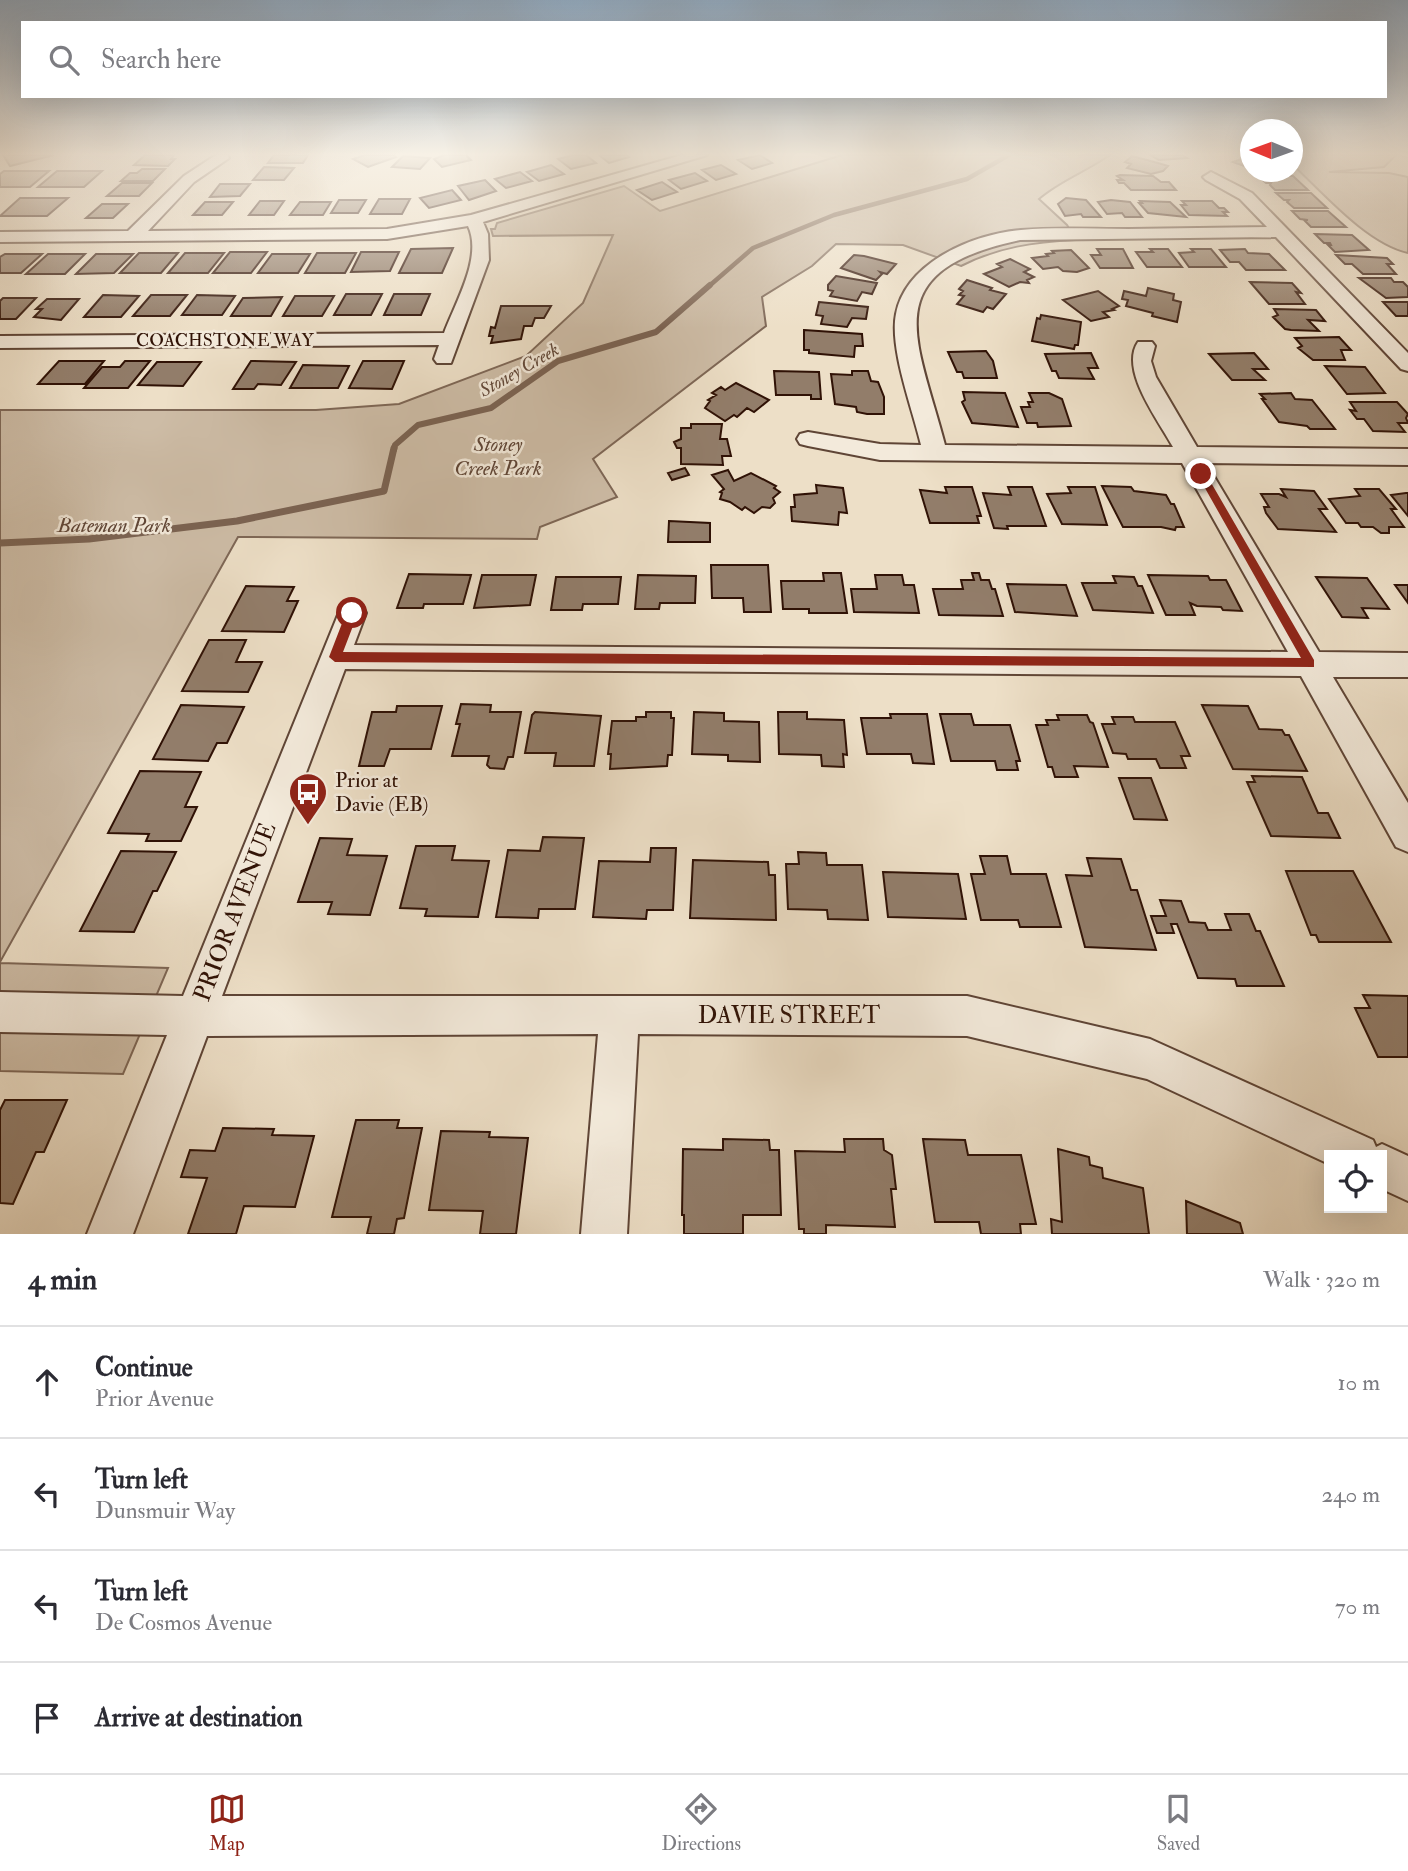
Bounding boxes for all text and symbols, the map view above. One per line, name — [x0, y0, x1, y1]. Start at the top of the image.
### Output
search box — [21, 21, 1387, 98]
icon: search — [45, 41, 83, 79]
text: Search here — [101, 44, 221, 76]
north arrow — [1240, 119, 1303, 182]
street label: COACHSTONE WAY — [136, 329, 315, 352]
water label: Stoney Creek — [474, 337, 563, 403]
park label: Stoney Creek Park — [454, 431, 542, 482]
route end — [1185, 458, 1216, 489]
park label: Bateman Park — [56, 512, 171, 539]
route start — [336, 597, 367, 628]
place label: Prior at Davie (EB) — [335, 767, 428, 818]
bus stop icon: Prior at Davie (EB) — [287, 771, 329, 826]
street label: PRIOR AVENUE — [187, 818, 283, 1006]
street label: DAVIE STREET — [698, 1000, 881, 1031]
map controls — [1324, 1150, 1387, 1213]
button: locate — [1324, 1150, 1387, 1213]
text: 4 min — [28, 1261, 97, 1298]
text: Walk · 320 m — [1263, 1265, 1380, 1294]
text: Continue — [95, 1352, 193, 1384]
icon: ahead — [28, 1363, 66, 1401]
text: 10 m — [1337, 1368, 1380, 1397]
text: Prior Avenue — [95, 1384, 214, 1413]
text: Turn left — [95, 1464, 188, 1496]
icon: left — [28, 1475, 66, 1513]
text: 240 m — [1321, 1480, 1380, 1509]
text: Dunsmuir Way — [95, 1496, 235, 1525]
text: Turn left — [95, 1576, 188, 1608]
icon: left — [28, 1587, 66, 1625]
text: 70 m — [1335, 1592, 1380, 1621]
text: De Cosmos Avenue — [95, 1608, 272, 1637]
icon: arrive — [28, 1699, 66, 1737]
text: Arrive at destination — [95, 1702, 303, 1734]
tab: Map — [208, 1790, 246, 1856]
tab: Directions — [661, 1790, 741, 1856]
tab: Saved — [1157, 1790, 1200, 1856]

